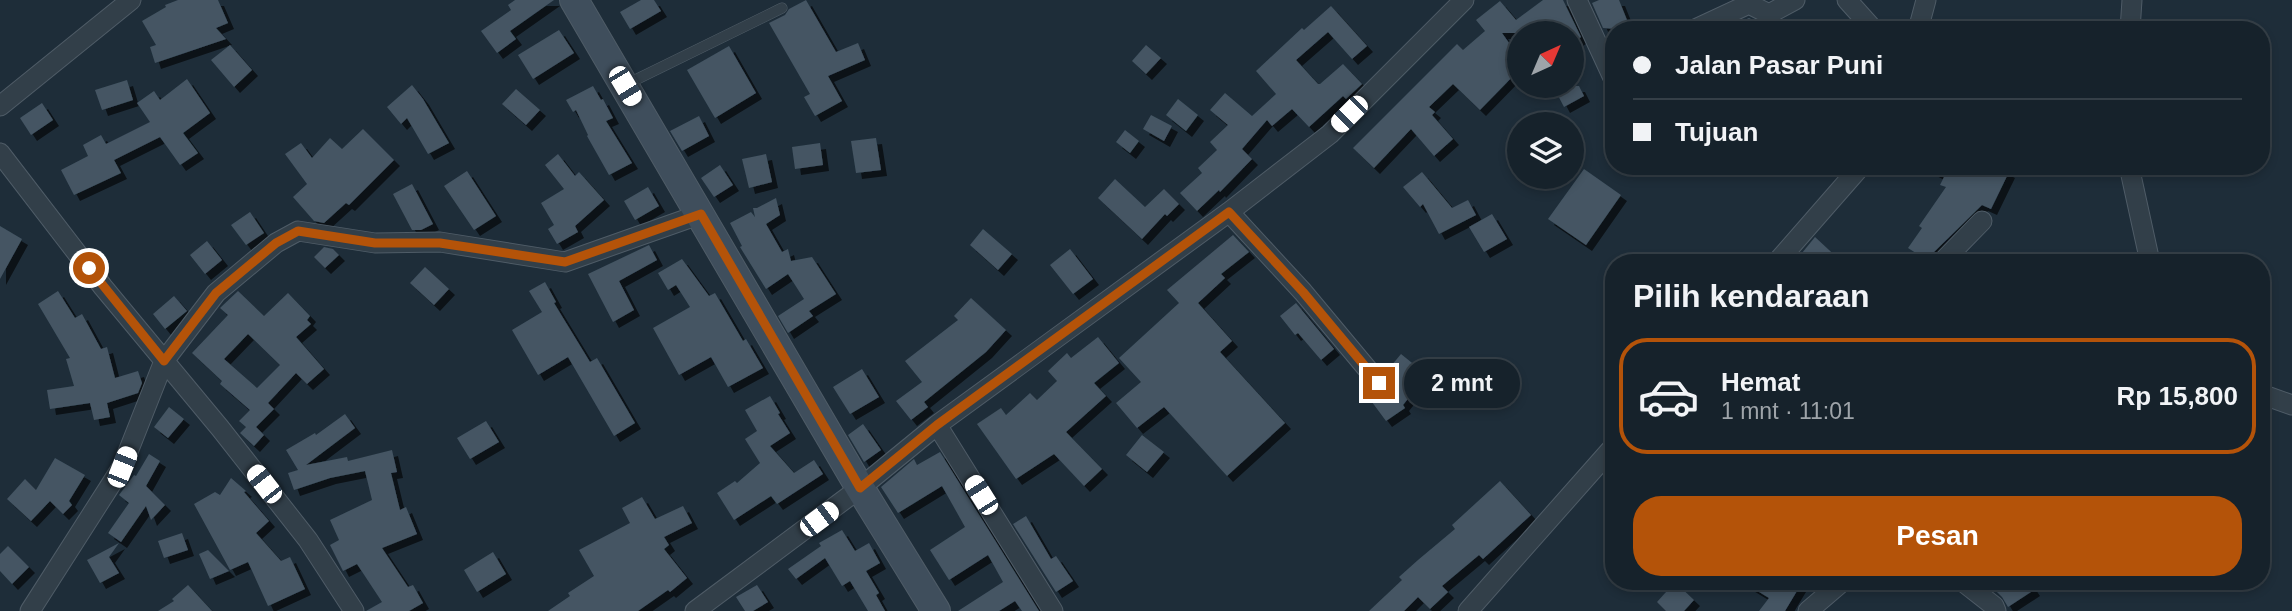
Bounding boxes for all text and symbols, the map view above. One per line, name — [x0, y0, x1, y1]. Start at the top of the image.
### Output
north arrow — [1507, 21, 1584, 98]
map controls — [1507, 21, 1584, 189]
text: Jalan Pasar Puni — [1675, 50, 1883, 80]
car — [606, 63, 645, 109]
car — [1327, 92, 1372, 136]
button: layers — [1507, 112, 1584, 189]
text: Tujuan — [1675, 117, 1758, 147]
route start — [73, 252, 105, 284]
text: Pilih kendaraan — [1633, 278, 1870, 314]
callout: 2 mnt — [1404, 358, 1519, 408]
icon: car — [1637, 365, 1700, 428]
route end — [1363, 367, 1395, 399]
text: Hemat — [1721, 367, 1800, 397]
text: 2 mnt — [1431, 370, 1493, 396]
text: Rp 15,800 — [2117, 381, 2238, 411]
text: 1 mnt · 11:01 — [1721, 398, 1855, 424]
car — [105, 444, 140, 490]
car — [243, 461, 286, 507]
car — [961, 472, 1002, 518]
button: Pesan — [1633, 496, 2242, 576]
car — [796, 498, 843, 540]

